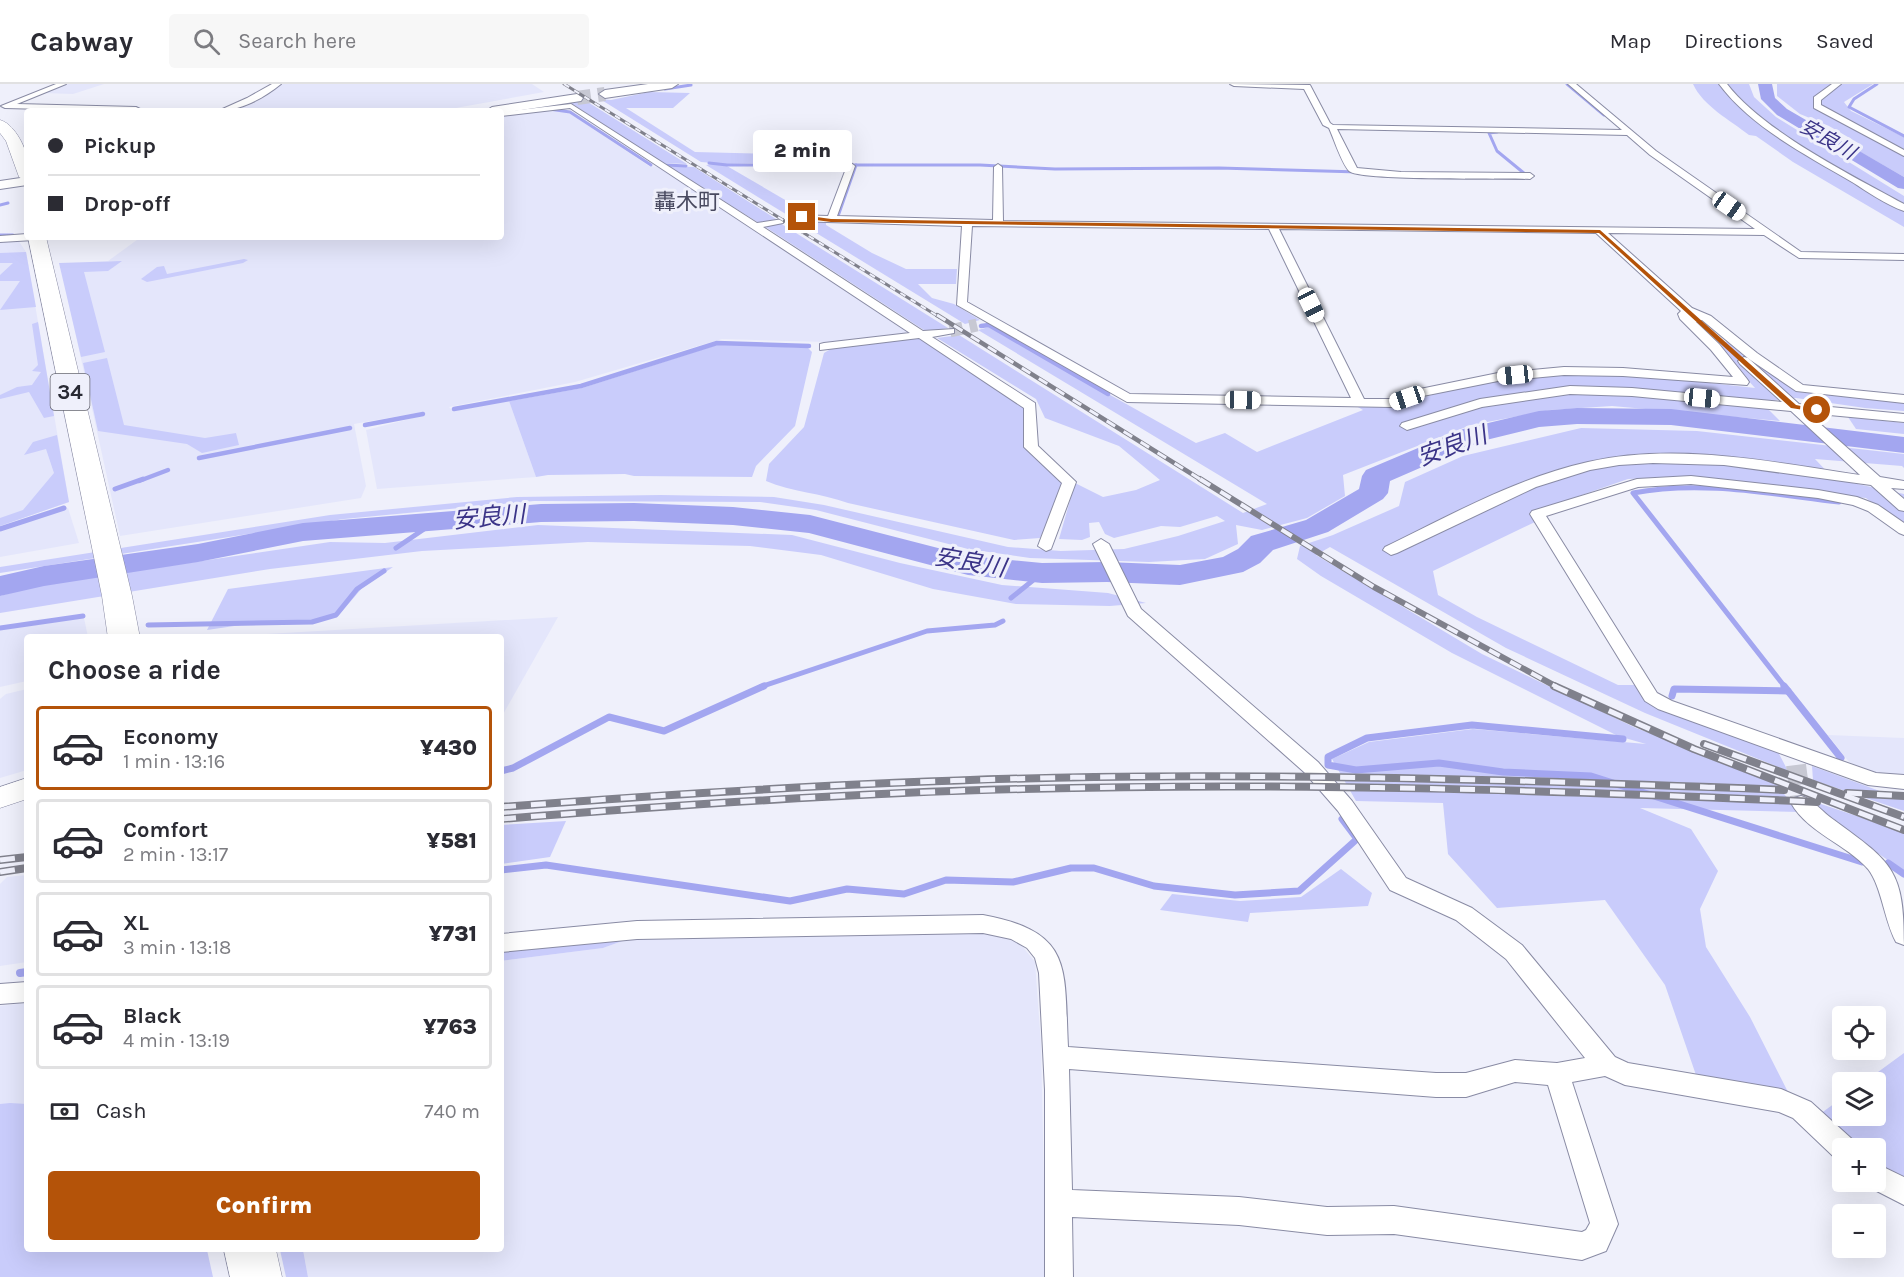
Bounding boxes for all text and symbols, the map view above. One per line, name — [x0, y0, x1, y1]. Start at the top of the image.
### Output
search box — [169, 14, 589, 68]
text: Cabway — [30, 25, 133, 58]
icon: search — [190, 25, 223, 58]
text: Search here — [238, 28, 356, 54]
text: Map — [1610, 29, 1651, 53]
text: Directions — [1684, 29, 1783, 53]
text: Saved — [1816, 29, 1874, 53]
water label: 安良川 — [1796, 114, 1861, 165]
callout: 2 min — [752, 130, 852, 172]
text: Pickup — [84, 133, 156, 159]
text: 2 min — [774, 139, 831, 162]
car — [1709, 188, 1749, 224]
district label: 轟木町 — [654, 189, 720, 215]
text: Drop-off — [84, 191, 170, 217]
route end — [788, 203, 815, 230]
car — [1295, 285, 1327, 325]
car — [1496, 364, 1534, 386]
road number: 34 — [50, 374, 90, 410]
car — [1387, 384, 1427, 412]
car — [1683, 387, 1721, 409]
car — [1225, 391, 1261, 409]
route start — [1803, 396, 1830, 423]
water label: 安良川 — [1413, 420, 1493, 471]
water label: 安良川 — [452, 500, 529, 534]
water label: 安良川 — [932, 542, 1011, 583]
text: Choose a ride — [48, 654, 221, 686]
icon: car — [51, 721, 105, 775]
text: Economy — [123, 724, 218, 750]
text: ¥430 — [420, 735, 477, 761]
text: 1 min · 13:16 — [123, 750, 225, 773]
icon: car — [51, 814, 105, 868]
text: Comfort — [123, 817, 208, 843]
text: ¥581 — [427, 828, 477, 854]
text: 2 min · 13:17 — [123, 843, 228, 866]
icon: car — [51, 907, 105, 961]
text: XL — [123, 910, 149, 936]
text: ¥731 — [429, 921, 477, 947]
text: 3 min · 13:18 — [123, 936, 231, 959]
icon: car — [51, 1000, 105, 1054]
text: Black — [123, 1003, 182, 1029]
map controls — [1832, 1006, 1886, 1258]
button: locate — [1832, 1006, 1886, 1060]
text: ¥763 — [423, 1014, 477, 1040]
text: 4 min · 13:19 — [123, 1029, 230, 1052]
button: layers — [1832, 1072, 1886, 1126]
icon: cash — [48, 1095, 81, 1128]
text: Cash — [96, 1098, 146, 1124]
text: 740 m — [424, 1100, 480, 1123]
button: + — [1832, 1138, 1886, 1192]
button: Confirm — [48, 1171, 480, 1240]
button: − — [1832, 1204, 1886, 1258]

